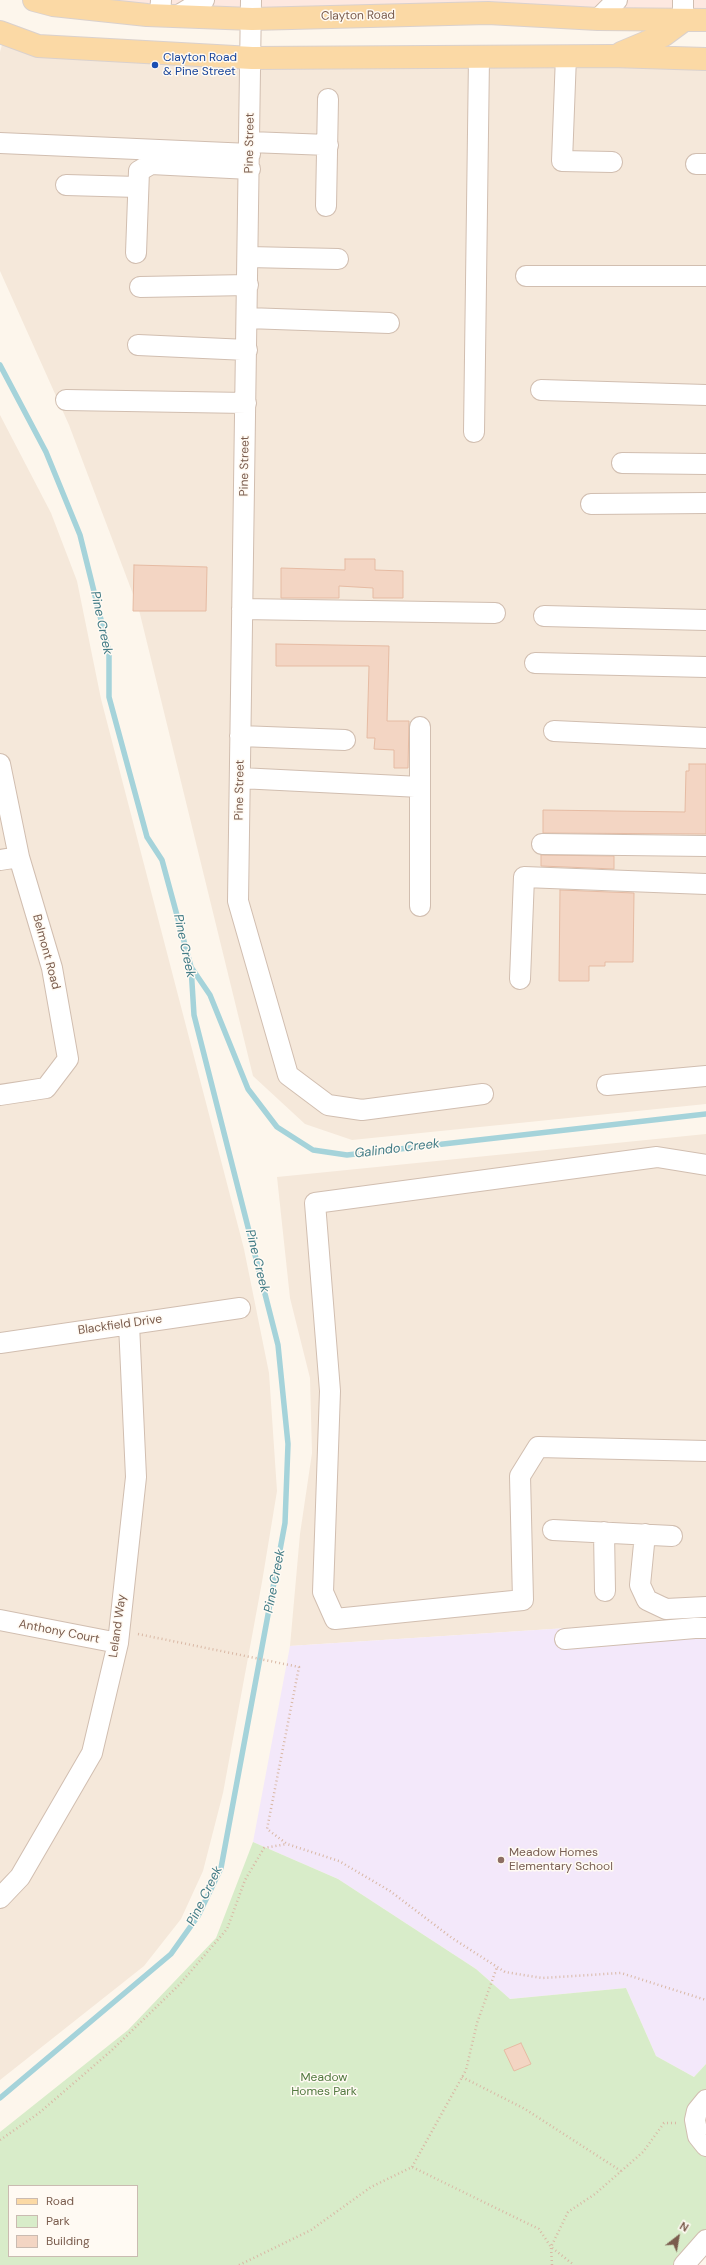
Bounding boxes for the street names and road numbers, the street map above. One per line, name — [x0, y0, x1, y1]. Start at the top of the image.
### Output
street label: Clayton Road — [321, 8, 395, 24]
street label: Pine Street — [242, 113, 258, 173]
street label: Pine Street — [237, 436, 253, 496]
street label: Pine Street — [232, 760, 248, 820]
street label: Belmont Road — [29, 913, 63, 991]
street label: Blackfield Drive — [77, 1312, 163, 1338]
street label: Leland Way — [106, 1593, 130, 1659]
street label: Anthony Court — [17, 1617, 101, 1647]

